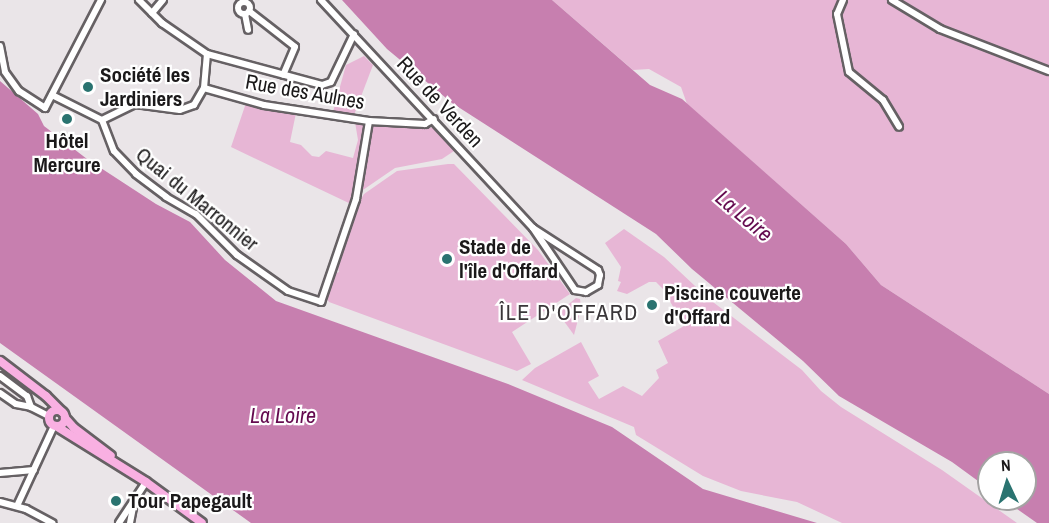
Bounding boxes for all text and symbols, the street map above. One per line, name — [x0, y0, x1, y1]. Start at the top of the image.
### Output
street label: Rue de Verden — [392, 51, 488, 153]
place label: Société les Jardiniers — [100, 62, 190, 112]
street label: Rue des Aulnes — [243, 69, 367, 115]
marker: Société les Jardiniers — [81, 80, 95, 94]
marker: Hôtel Mercure — [60, 112, 74, 126]
place label: Hôtel Mercure — [34, 128, 100, 178]
street label: Quai du Marronnier — [131, 142, 263, 256]
water label: La Loire — [710, 185, 778, 247]
place label: Stade de l'île d'Offard — [459, 234, 558, 284]
marker: Stade de l'île d'Offard — [440, 252, 454, 266]
place label: Piscine couverte d'Offard — [664, 280, 801, 330]
marker: Piscine couverte d'Offard — [645, 298, 659, 312]
district label: ÎLE D'OFFARD — [499, 300, 639, 326]
water label: La Loire — [250, 403, 316, 429]
north arrow — [977, 451, 1037, 511]
text: N — [1000, 454, 1011, 476]
place label: Tour Papegault — [128, 488, 252, 514]
marker: Tour Papegault — [109, 494, 123, 508]

